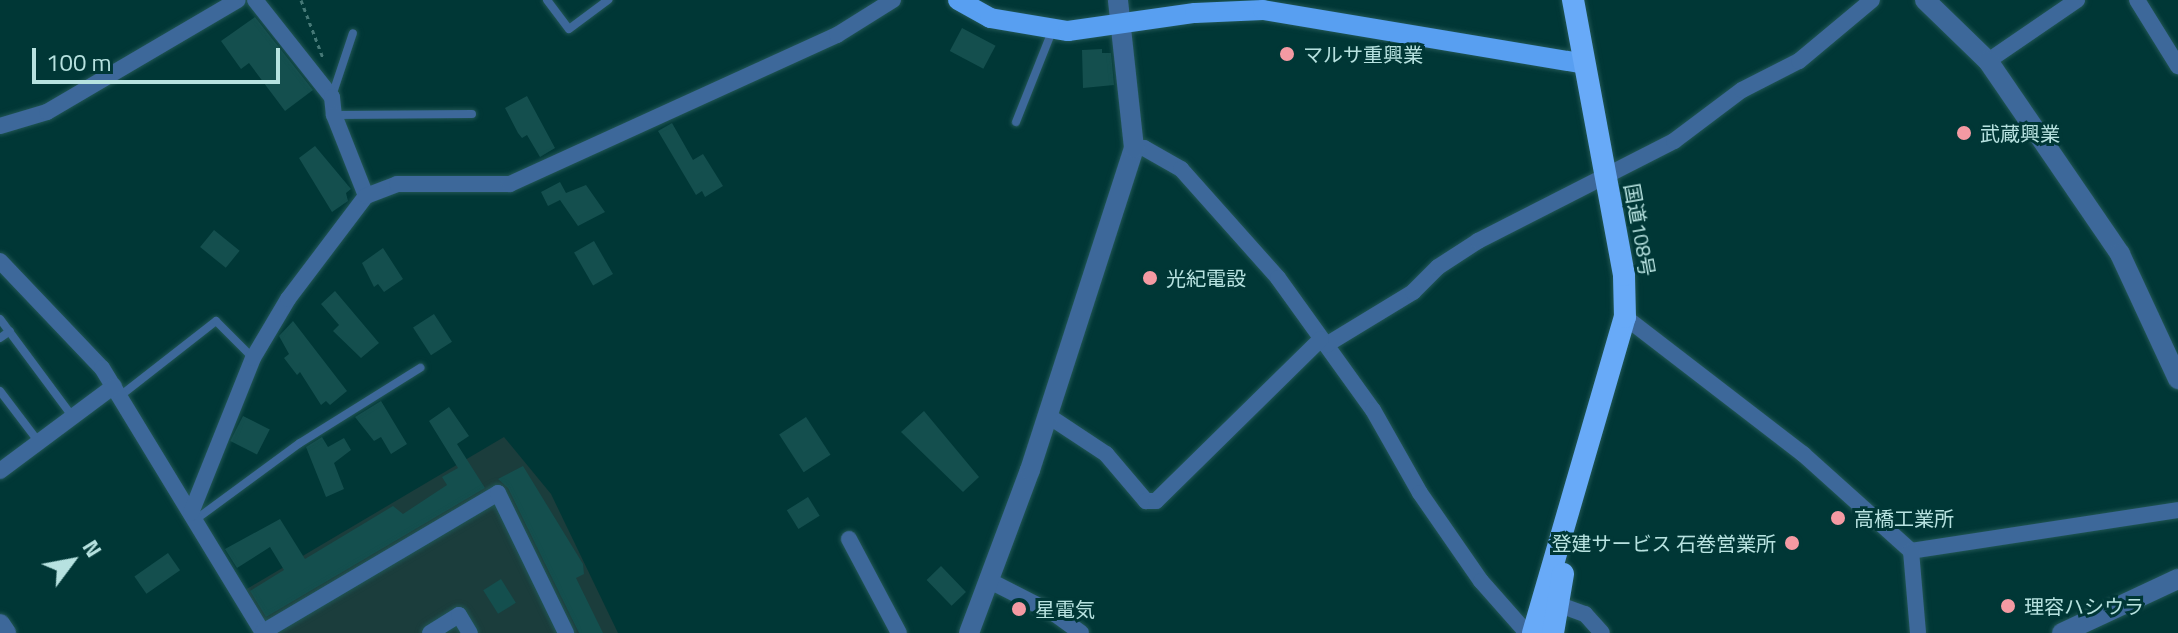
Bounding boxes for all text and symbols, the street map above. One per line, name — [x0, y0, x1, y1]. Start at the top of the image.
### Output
scale bar — [36, 32, 284, 82]
place label: マルサ重興業 — [1303, 42, 1423, 66]
text: 100 m — [46, 44, 112, 80]
marker: マルサ重興業 — [1278, 45, 1296, 63]
place label: 武蔵興業 — [1980, 121, 2060, 145]
marker: 武蔵興業 — [1955, 124, 1973, 142]
street label: 国道108号 — [1620, 182, 1660, 278]
place label: 光紀電設 — [1166, 266, 1246, 290]
marker: 光紀電設 — [1141, 269, 1159, 287]
place label: 高橋工業所 — [1854, 506, 1954, 530]
marker: 高橋工業所 — [1829, 509, 1847, 527]
north arrow — [32, 521, 112, 601]
place label: 登建サービス 石巻営業所 — [1552, 531, 1776, 555]
text: N — [74, 533, 111, 564]
marker: 登建サービス 石巻営業所 — [1783, 534, 1801, 552]
place label: 理容ハシウラ — [2024, 594, 2144, 618]
place label: 星電気 — [1035, 597, 1095, 621]
marker: 理容ハシウラ — [1999, 597, 2017, 615]
marker: 星電気 — [1010, 600, 1028, 618]

